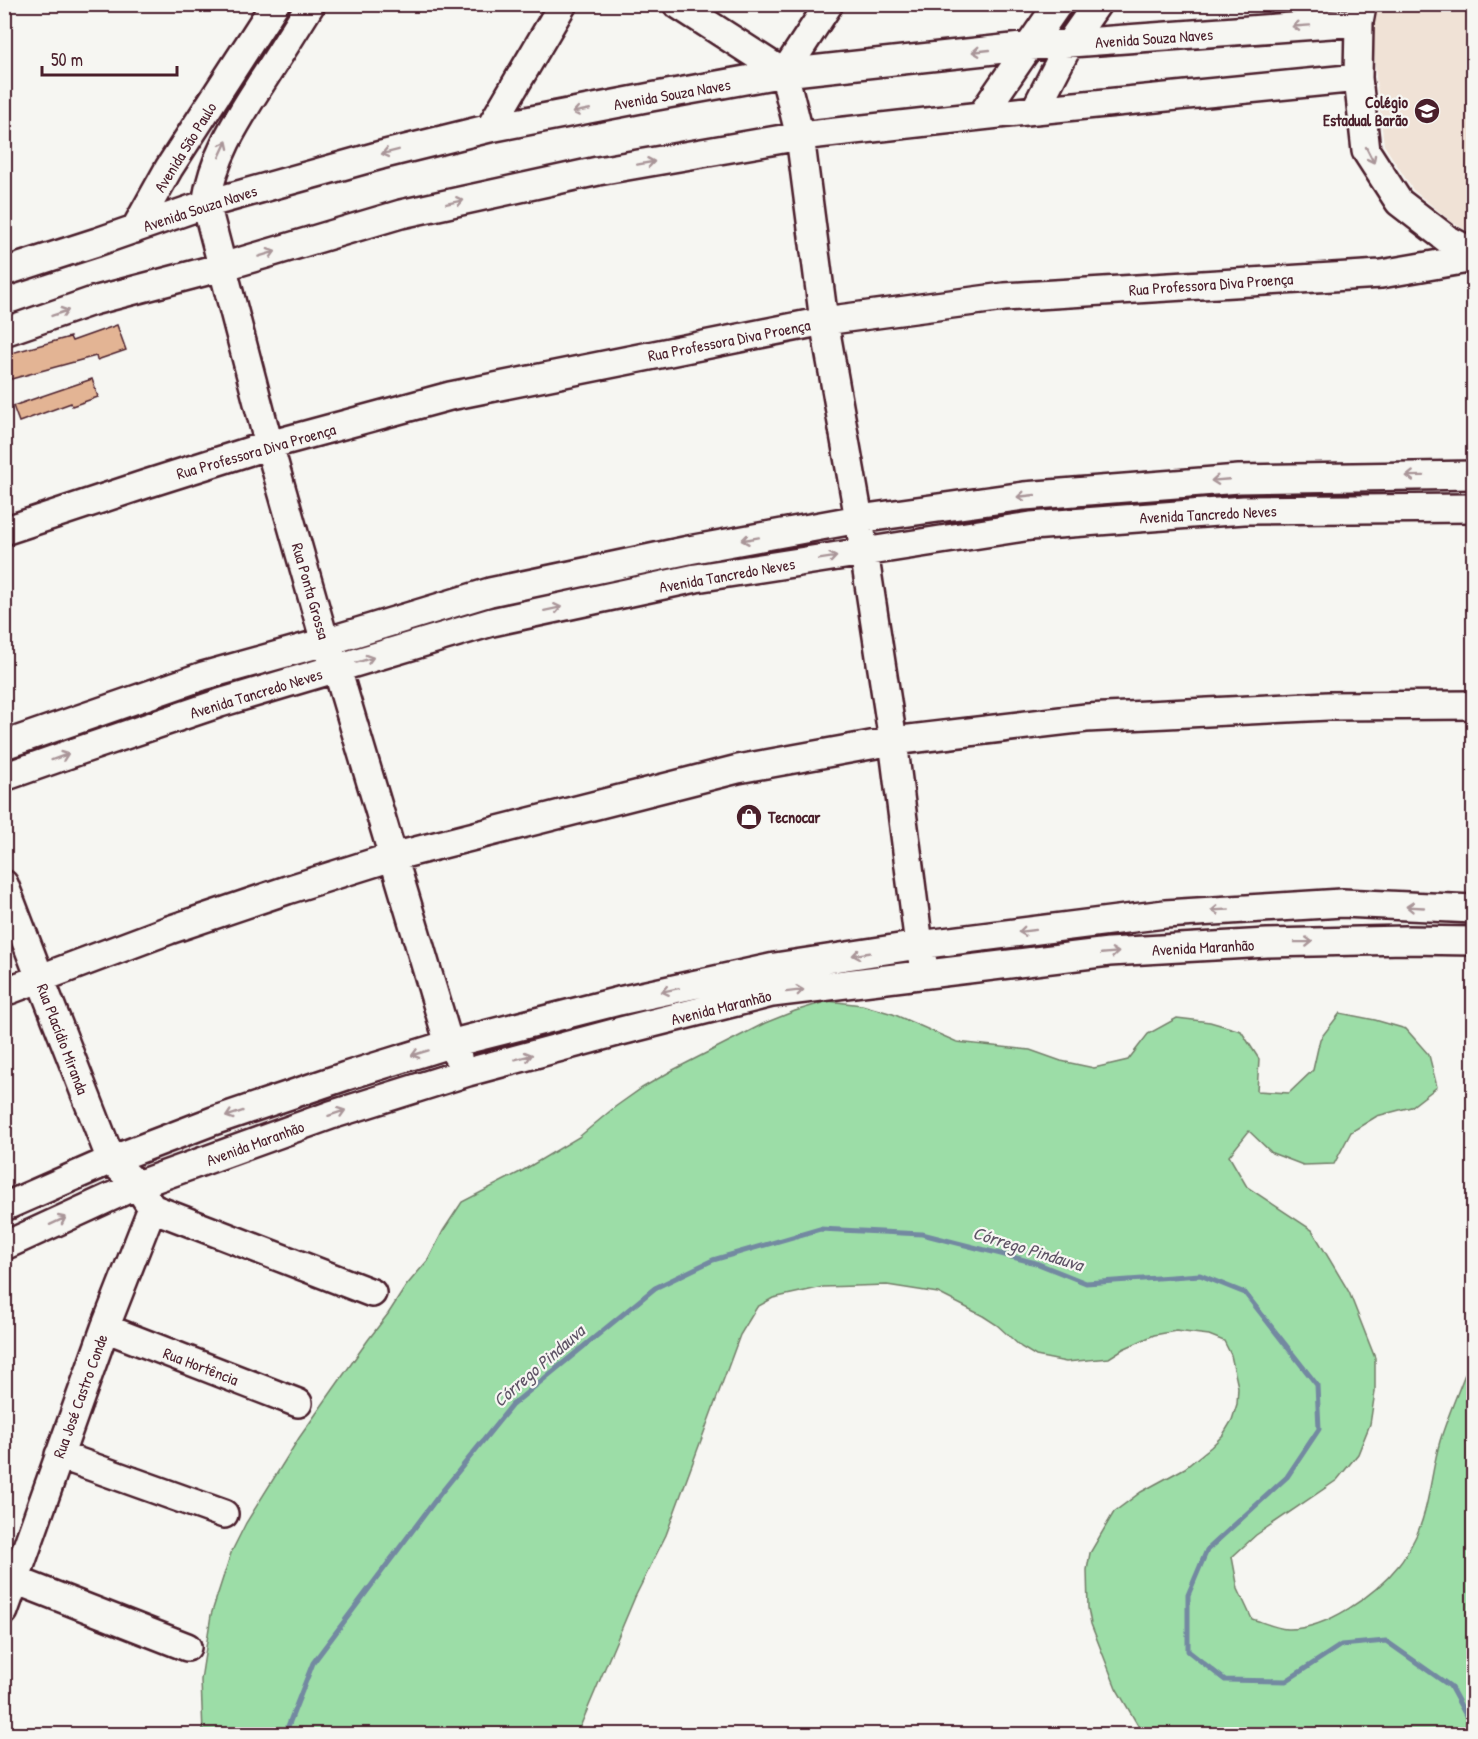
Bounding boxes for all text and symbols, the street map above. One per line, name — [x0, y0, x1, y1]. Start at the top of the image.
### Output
one-way arrow — [1292, 21, 1311, 32]
street label: Avenida Souza Naves — [1094, 23, 1214, 53]
scale bar — [42, 39, 177, 77]
one-way arrow — [972, 46, 992, 57]
text: 50 m — [51, 47, 83, 72]
street label: Avenida Souza Naves — [612, 73, 732, 115]
place label: Colégio Estadual Barão — [1323, 91, 1409, 131]
school or university icon: Colégio Estadual Barão — [1412, 96, 1442, 126]
street label: Avenida São Paulo — [149, 97, 222, 196]
one-way arrow — [571, 106, 591, 117]
one-way arrow — [217, 140, 229, 158]
one-way arrow — [1365, 146, 1376, 164]
one-way arrow — [381, 147, 400, 159]
one-way arrow — [636, 157, 656, 168]
street label: Avenida Souza Naves — [140, 179, 260, 237]
one-way arrow — [445, 196, 465, 207]
one-way arrow — [258, 248, 277, 259]
street label: Rua Professora Diva Proença — [1128, 267, 1294, 301]
one-way arrow — [50, 306, 69, 317]
street label: Rua Professora Diva Proença — [646, 313, 812, 367]
street label: Rua Professora Diva Proença — [174, 418, 338, 484]
one-way arrow — [1406, 470, 1426, 482]
one-way arrow — [1211, 475, 1231, 486]
one-way arrow — [1016, 491, 1036, 502]
street label: Avenida Tancredo Neves — [1139, 499, 1277, 529]
one-way arrow — [741, 533, 760, 544]
street label: Rua Ponta Grossa — [287, 540, 335, 642]
street label: Avenida Tancredo Neves — [657, 552, 797, 598]
one-way arrow — [817, 552, 837, 563]
one-way arrow — [544, 602, 563, 614]
one-way arrow — [355, 654, 374, 665]
street label: Avenida Tancredo Neves — [187, 662, 325, 724]
one-way arrow — [50, 751, 68, 762]
shop icon: Tecnocar — [734, 802, 764, 832]
place label: Tecnocar — [767, 806, 821, 828]
one-way arrow — [1406, 901, 1426, 912]
one-way arrow — [1211, 905, 1231, 916]
one-way arrow — [1017, 926, 1037, 937]
street label: Avenida Maranhão — [1151, 933, 1255, 961]
one-way arrow — [1294, 937, 1314, 948]
one-way arrow — [1099, 947, 1119, 958]
one-way arrow — [852, 948, 872, 959]
street label: Rua Placídio Miranda — [32, 981, 94, 1097]
street label: Avenida Maranhão — [669, 984, 774, 1030]
one-way arrow — [661, 985, 680, 996]
one-way arrow — [784, 985, 804, 996]
one-way arrow — [411, 1048, 430, 1059]
one-way arrow — [514, 1051, 533, 1062]
one-way arrow — [327, 1107, 346, 1118]
one-way arrow — [225, 1109, 244, 1120]
street label: Avenida Maranhão — [203, 1115, 307, 1171]
one-way arrow — [48, 1215, 66, 1227]
water label: Córrego Pindauva — [970, 1220, 1088, 1278]
water label: Córrego Pindauva — [487, 1318, 591, 1412]
street label: Rua José Castro Conde — [47, 1330, 113, 1461]
street label: Rua Hortência — [160, 1342, 242, 1390]

